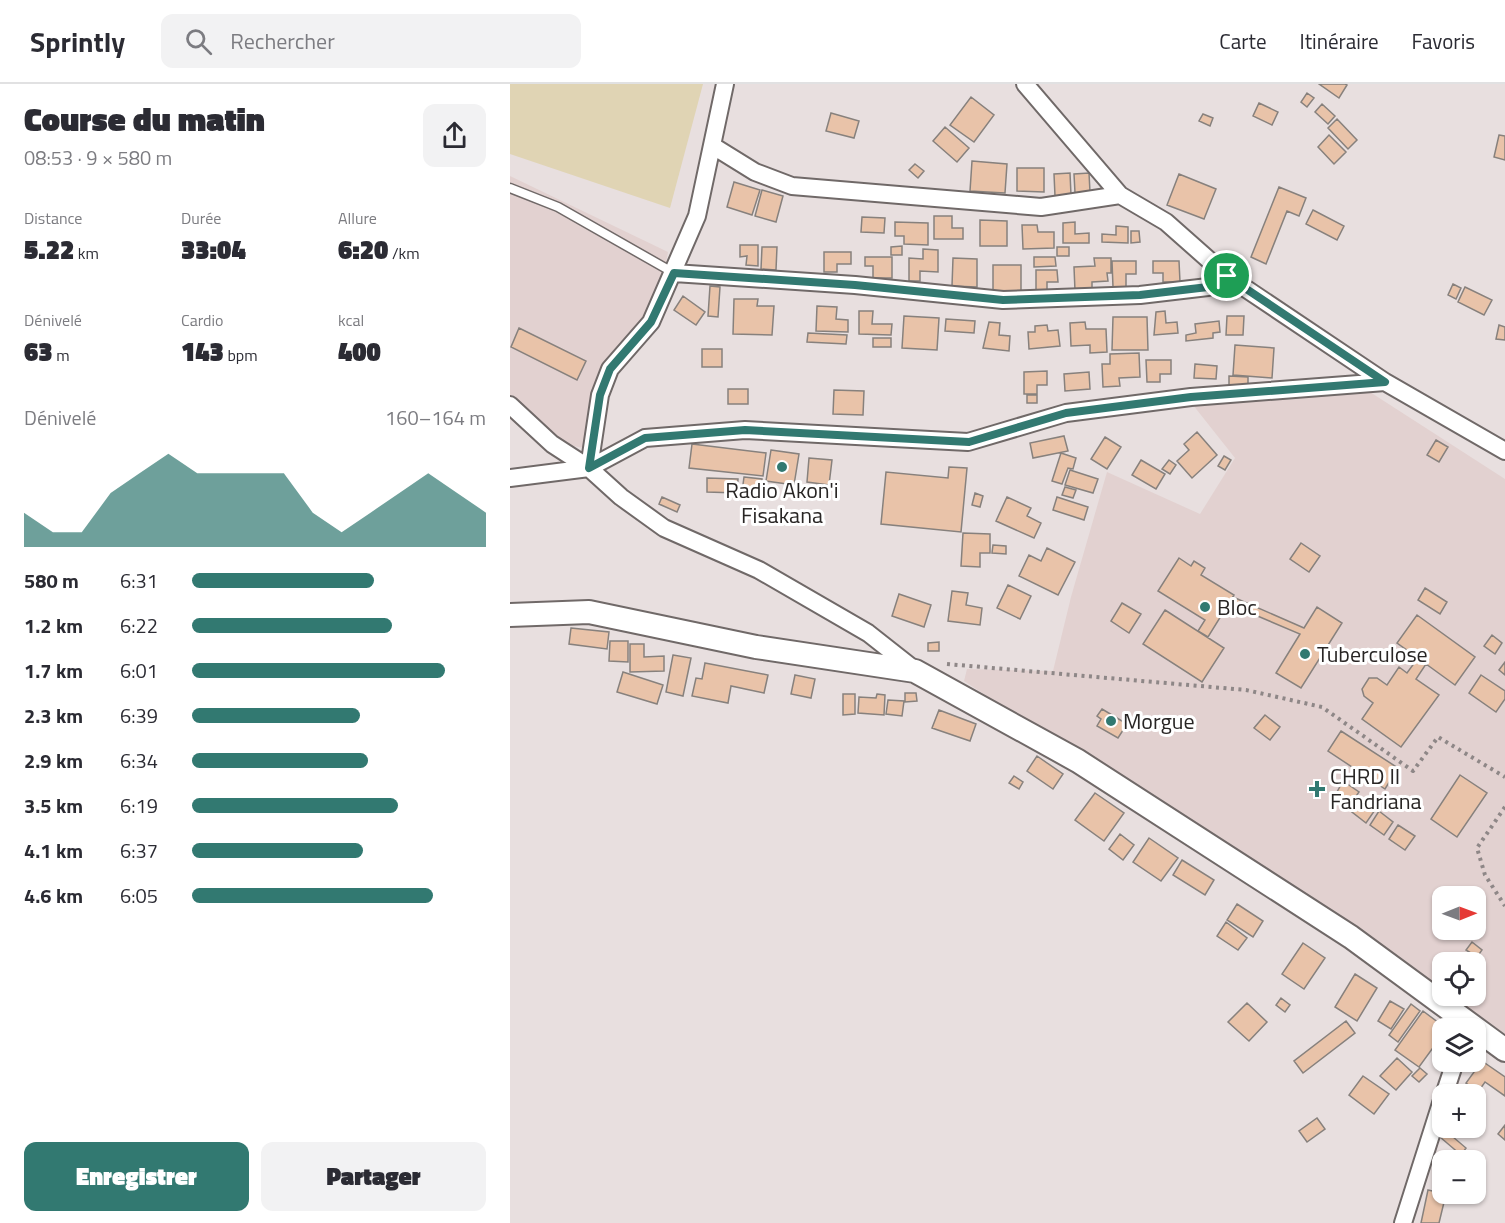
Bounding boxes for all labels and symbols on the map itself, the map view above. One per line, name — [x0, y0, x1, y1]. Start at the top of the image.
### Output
pin — [1201, 250, 1252, 301]
marker: Radio Akon'i Fisakana — [775, 460, 789, 474]
place label: Radio Akon'i Fisakana — [725, 473, 839, 532]
place label: Bloc — [1217, 590, 1257, 624]
marker: Bloc — [1198, 600, 1212, 614]
place label: Tuberculose — [1317, 637, 1428, 671]
marker: Tuberculose — [1298, 647, 1312, 661]
place label: Morgue — [1123, 704, 1195, 738]
marker: Morgue — [1104, 714, 1118, 728]
place label: CHRD II Fandriana — [1330, 759, 1422, 818]
marker: CHRD II Fandriana — [1308, 780, 1326, 798]
north arrow — [1432, 886, 1486, 940]

